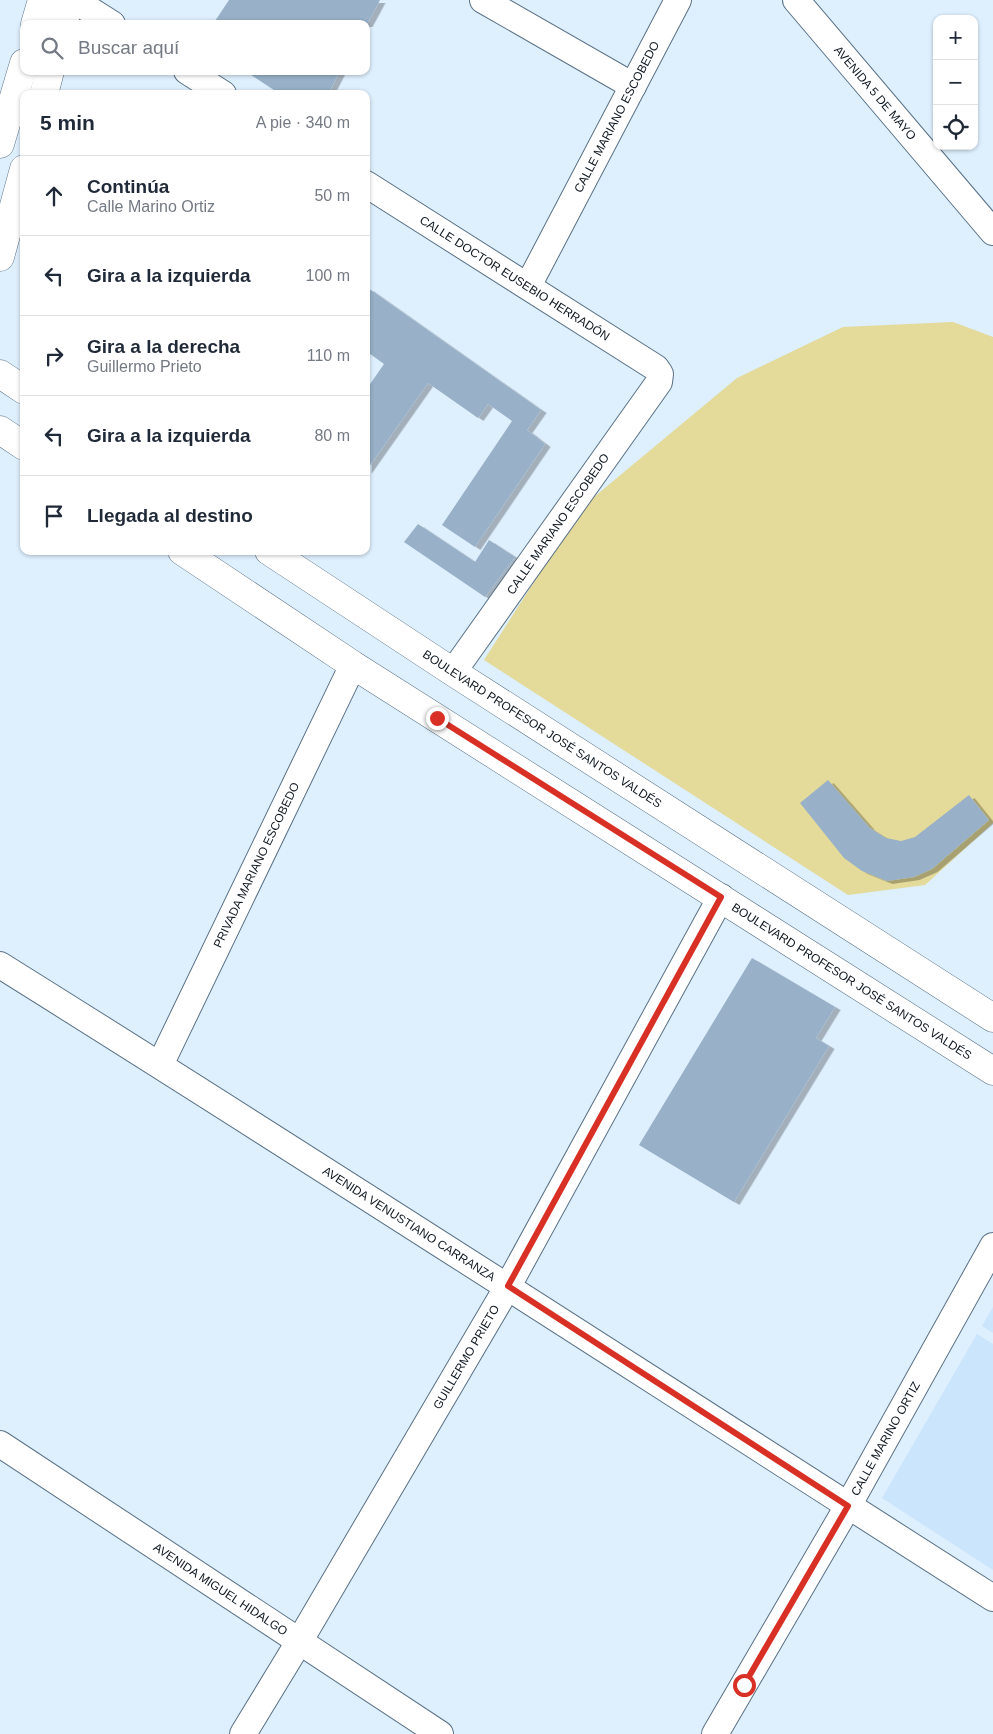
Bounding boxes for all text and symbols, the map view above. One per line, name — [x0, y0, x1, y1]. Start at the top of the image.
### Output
map controls — [933, 15, 978, 150]
button: + — [933, 15, 978, 60]
search box — [20, 20, 370, 75]
icon: search — [38, 34, 66, 62]
text: Buscar aquí — [78, 37, 179, 58]
street label: CALLE MARIANO ESCOBEDO — [571, 39, 662, 195]
street label: AVENIDA 5 DE MAYO — [831, 43, 919, 143]
button: − — [933, 60, 978, 105]
button: locate — [933, 105, 978, 150]
text: 5 min — [40, 111, 95, 134]
text: A pie · 340 m — [256, 114, 350, 131]
text: Continúa — [87, 176, 169, 197]
icon: ahead — [40, 182, 68, 210]
text: 50 m — [314, 187, 350, 204]
text: Calle Marino Ortiz — [87, 198, 215, 215]
street label: CALLE DOCTOR EUSEBIO HERRADÓN — [417, 213, 612, 344]
icon: left — [40, 262, 68, 290]
text: Gira a la izquierda — [87, 265, 251, 286]
text: 100 m — [306, 267, 350, 284]
text: Gira a la derecha — [87, 336, 240, 357]
icon: right — [40, 342, 68, 370]
text: 110 m — [307, 347, 350, 364]
text: Guillermo Prieto — [87, 358, 202, 375]
icon: left — [40, 422, 68, 450]
text: Gira a la izquierda — [87, 425, 251, 446]
text: 80 m — [314, 427, 350, 444]
street label: CALLE MARIANO ESCOBEDO — [504, 451, 612, 597]
icon: arrive — [40, 502, 68, 530]
text: Llegada al destino — [87, 505, 253, 526]
street label: BOULEVARD PROFESOR JOSÉ SANTOS VALDÉS — [420, 647, 664, 811]
route end — [426, 707, 449, 730]
street label: PRIVADA MARIANO ESCOBEDO — [211, 780, 302, 950]
street label: BOULEVARD PROFESOR JOSÉ SANTOS VALDÉS — [729, 900, 974, 1063]
street label: AVENIDA VENUSTIANO CARRANZA — [320, 1164, 498, 1284]
street label: GUILLERMO PRIETO — [430, 1302, 502, 1412]
street label: CALLE MARINO ORTIZ — [848, 1379, 923, 1498]
street label: AVENIDA MIGUEL HIDALGO — [151, 1540, 290, 1638]
route start — [733, 1674, 756, 1697]

